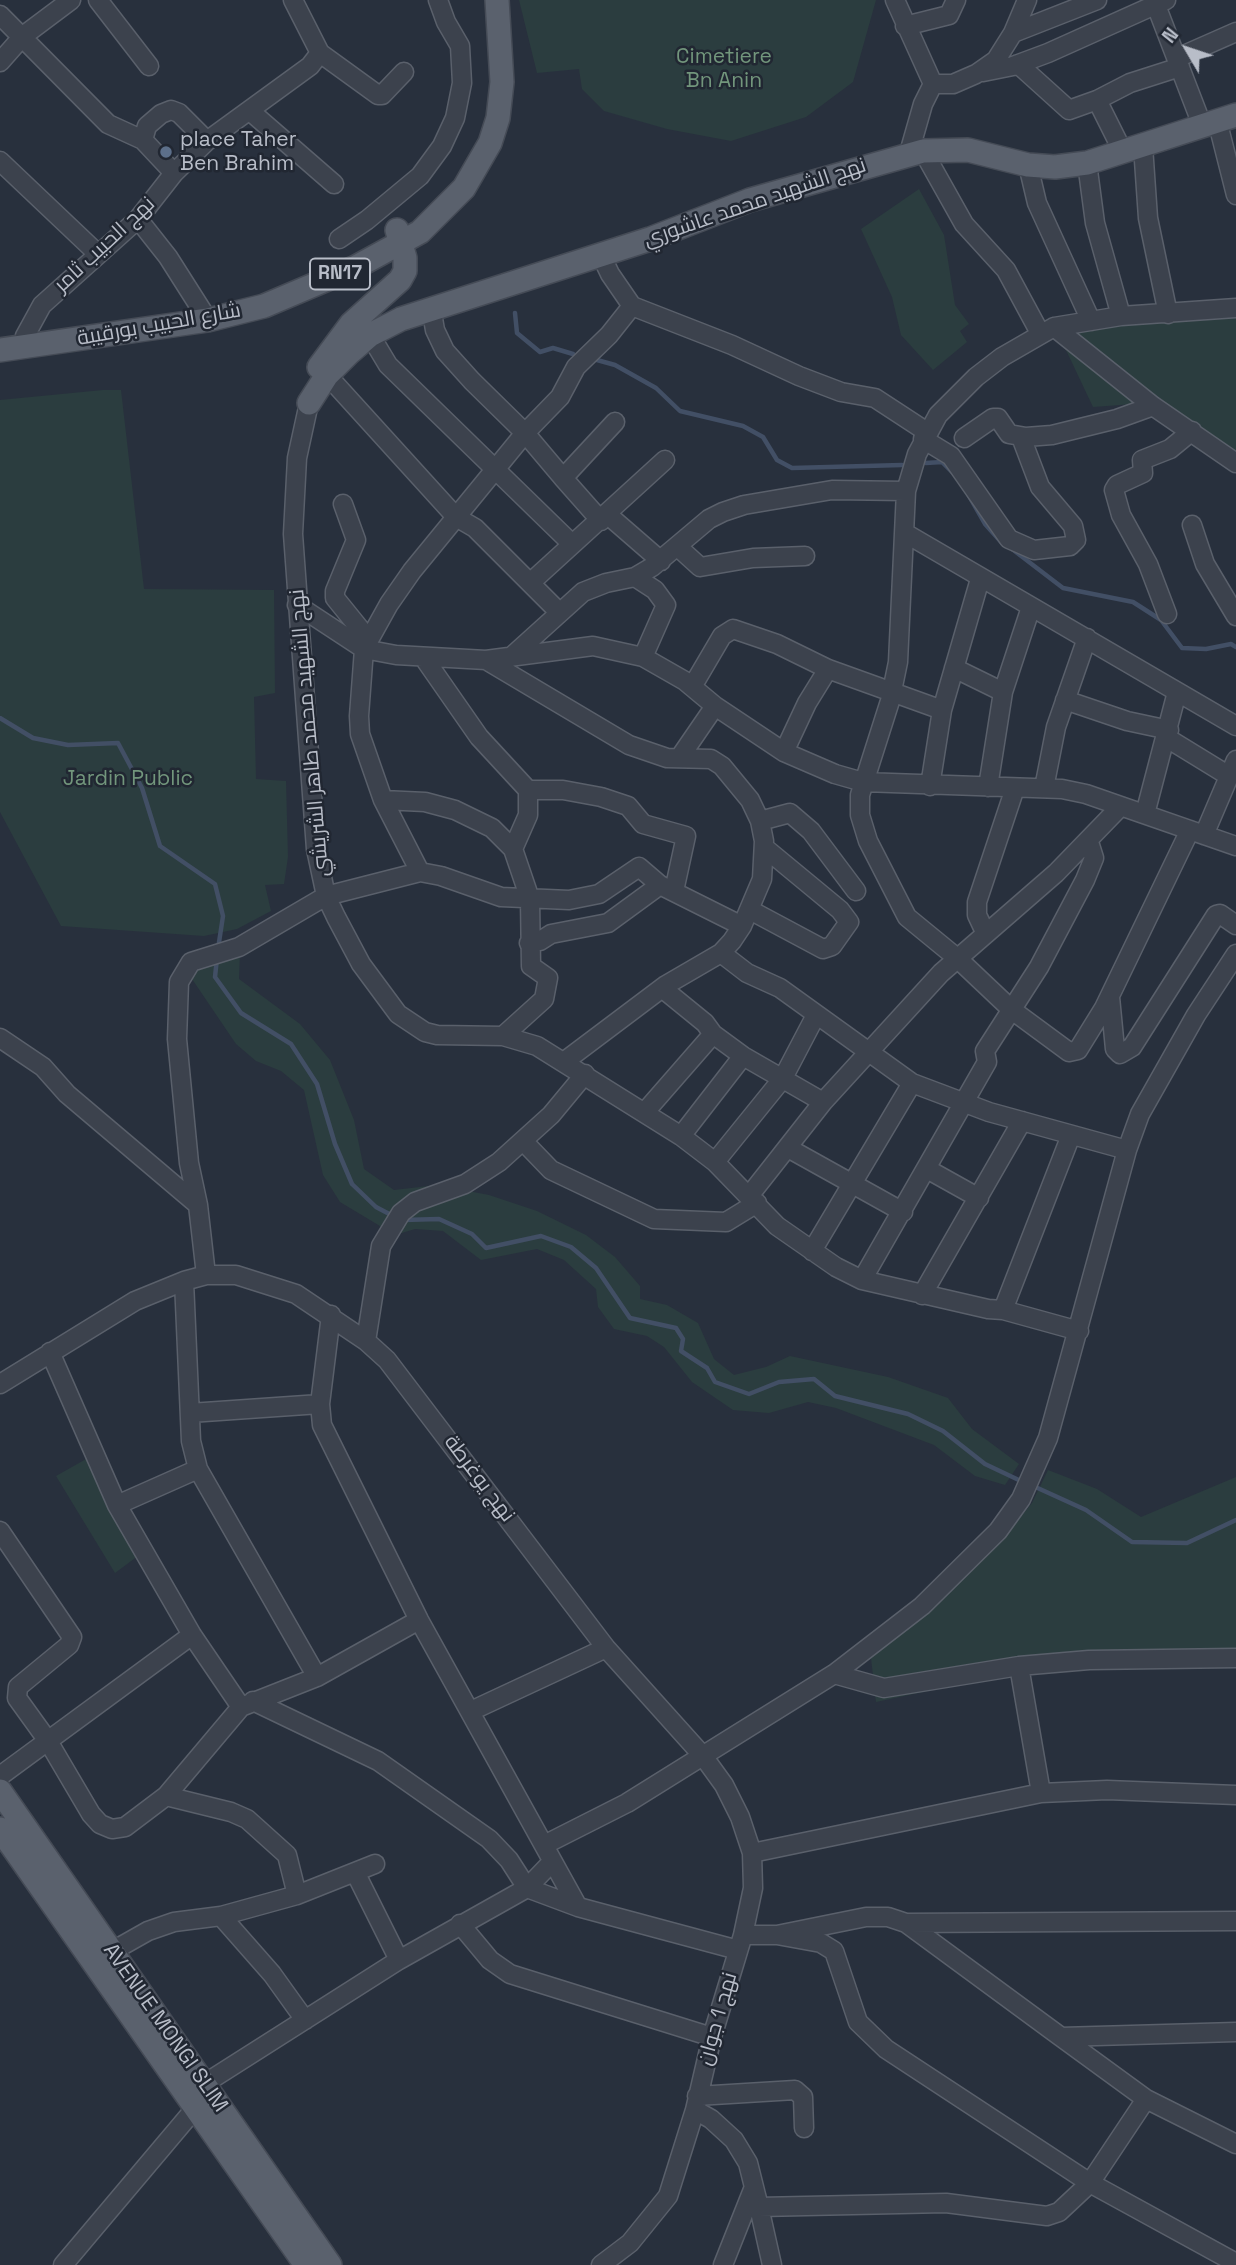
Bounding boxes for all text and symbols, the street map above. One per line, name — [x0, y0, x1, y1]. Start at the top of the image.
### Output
north arrow — [1152, 14, 1222, 84]
text: N — [1157, 23, 1184, 48]
park label: Cimetiere Bn Anin — [676, 44, 772, 94]
place label: place Taher Ben Brahim — [180, 127, 297, 177]
marker: place Taher Ben Brahim — [158, 144, 174, 160]
street label: نهج الشهيد محمد عاشوري — [640, 153, 870, 253]
street label: نهج الحبيب ثامر — [49, 192, 161, 298]
road number: RN17 — [310, 258, 370, 290]
street label: شارع الحبيب بورقيبة — [75, 298, 243, 352]
street label: نهج الشهيد محمد طاهر الشريشي — [285, 588, 335, 878]
park label: Jardin Public — [63, 766, 193, 792]
street label: نهج يوغرطة — [438, 1431, 520, 1527]
street label: AVENUE MONGI SLIM — [97, 1939, 233, 2117]
street label: نهج 1 جوان — [693, 1970, 743, 2068]

